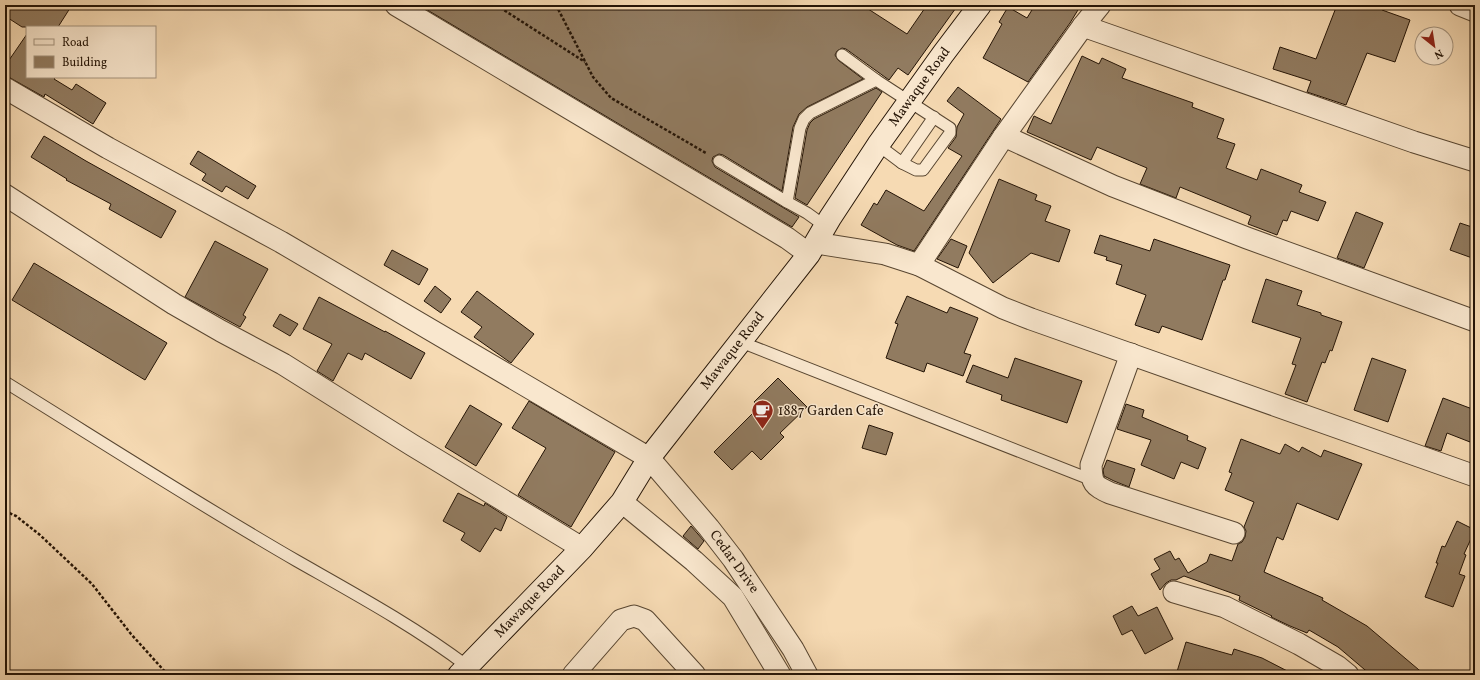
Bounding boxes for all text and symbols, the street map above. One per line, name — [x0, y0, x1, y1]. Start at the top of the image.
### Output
legend — [26, 26, 156, 78]
north arrow — [1414, 26, 1454, 66]
text: Road — [62, 35, 89, 51]
street label: Mawaque Road — [885, 43, 955, 131]
text: N — [1431, 45, 1445, 62]
text: Building — [62, 55, 107, 71]
street label: Mawaque Road — [697, 308, 769, 394]
cafe icon: 1887 Garden Cafe — [749, 398, 775, 431]
place label: 1887 Garden Cafe — [778, 402, 884, 421]
street label: Cedar Drive — [705, 527, 764, 598]
street label: Mawaque Road — [491, 562, 570, 642]

